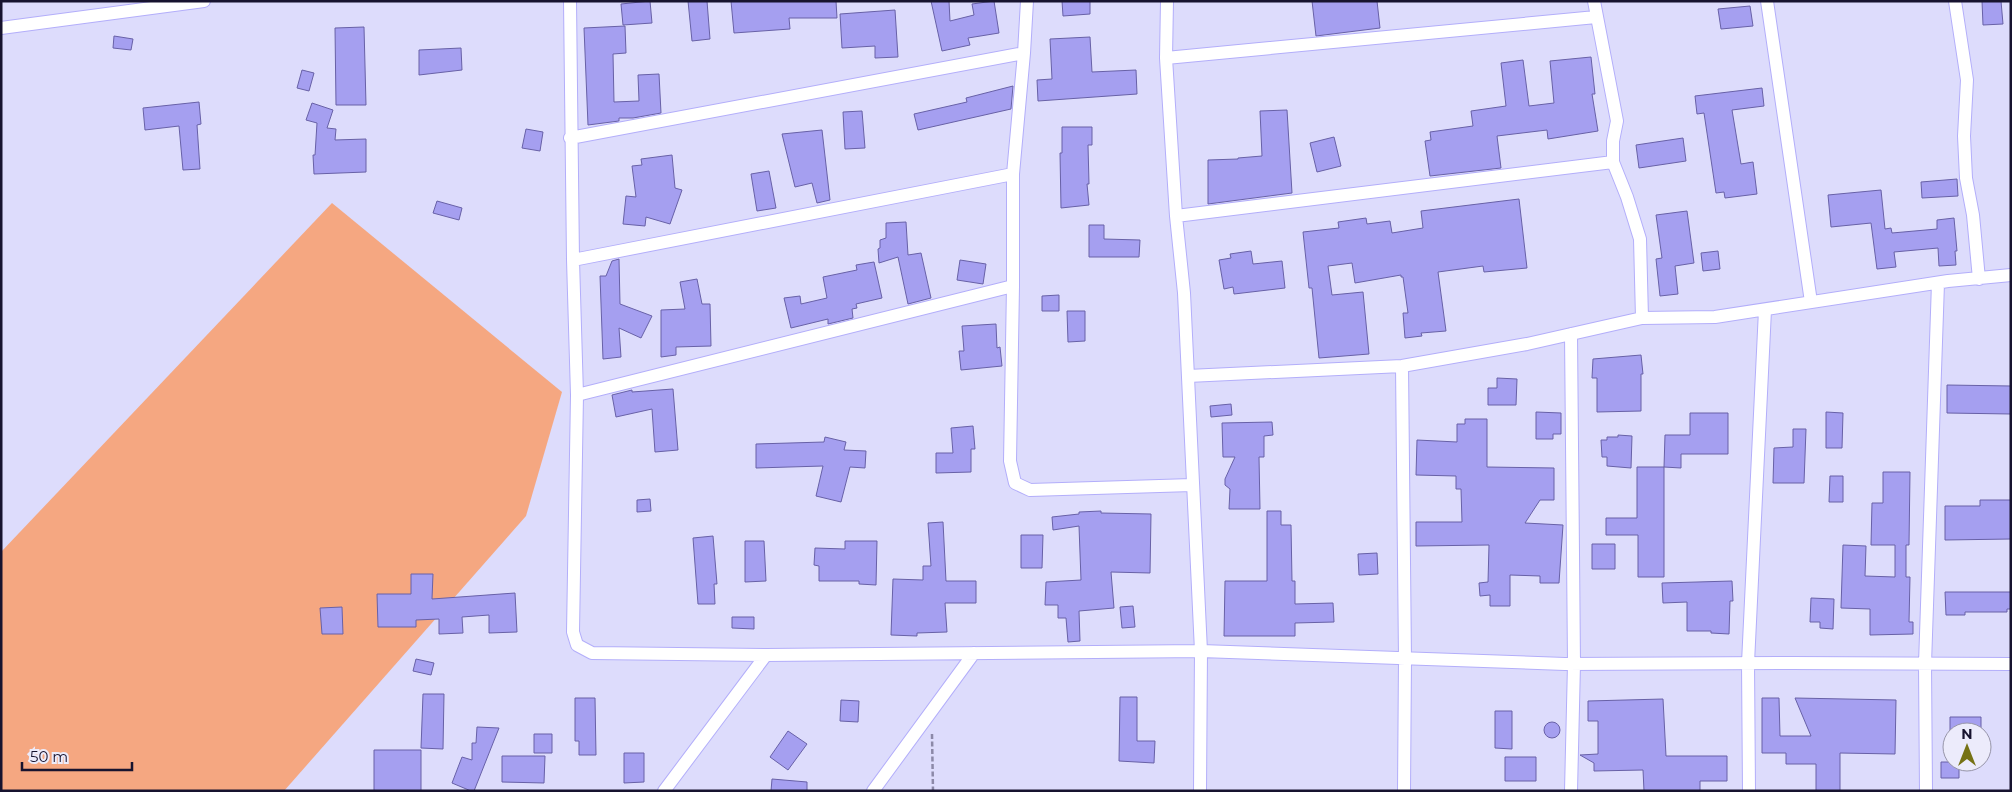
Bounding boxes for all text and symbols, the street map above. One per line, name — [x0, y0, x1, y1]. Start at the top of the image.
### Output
north arrow — [1942, 722, 1992, 772]
text: N — [1961, 725, 1973, 743]
scale bar — [22, 740, 132, 772]
text: 50 m — [30, 747, 68, 766]

